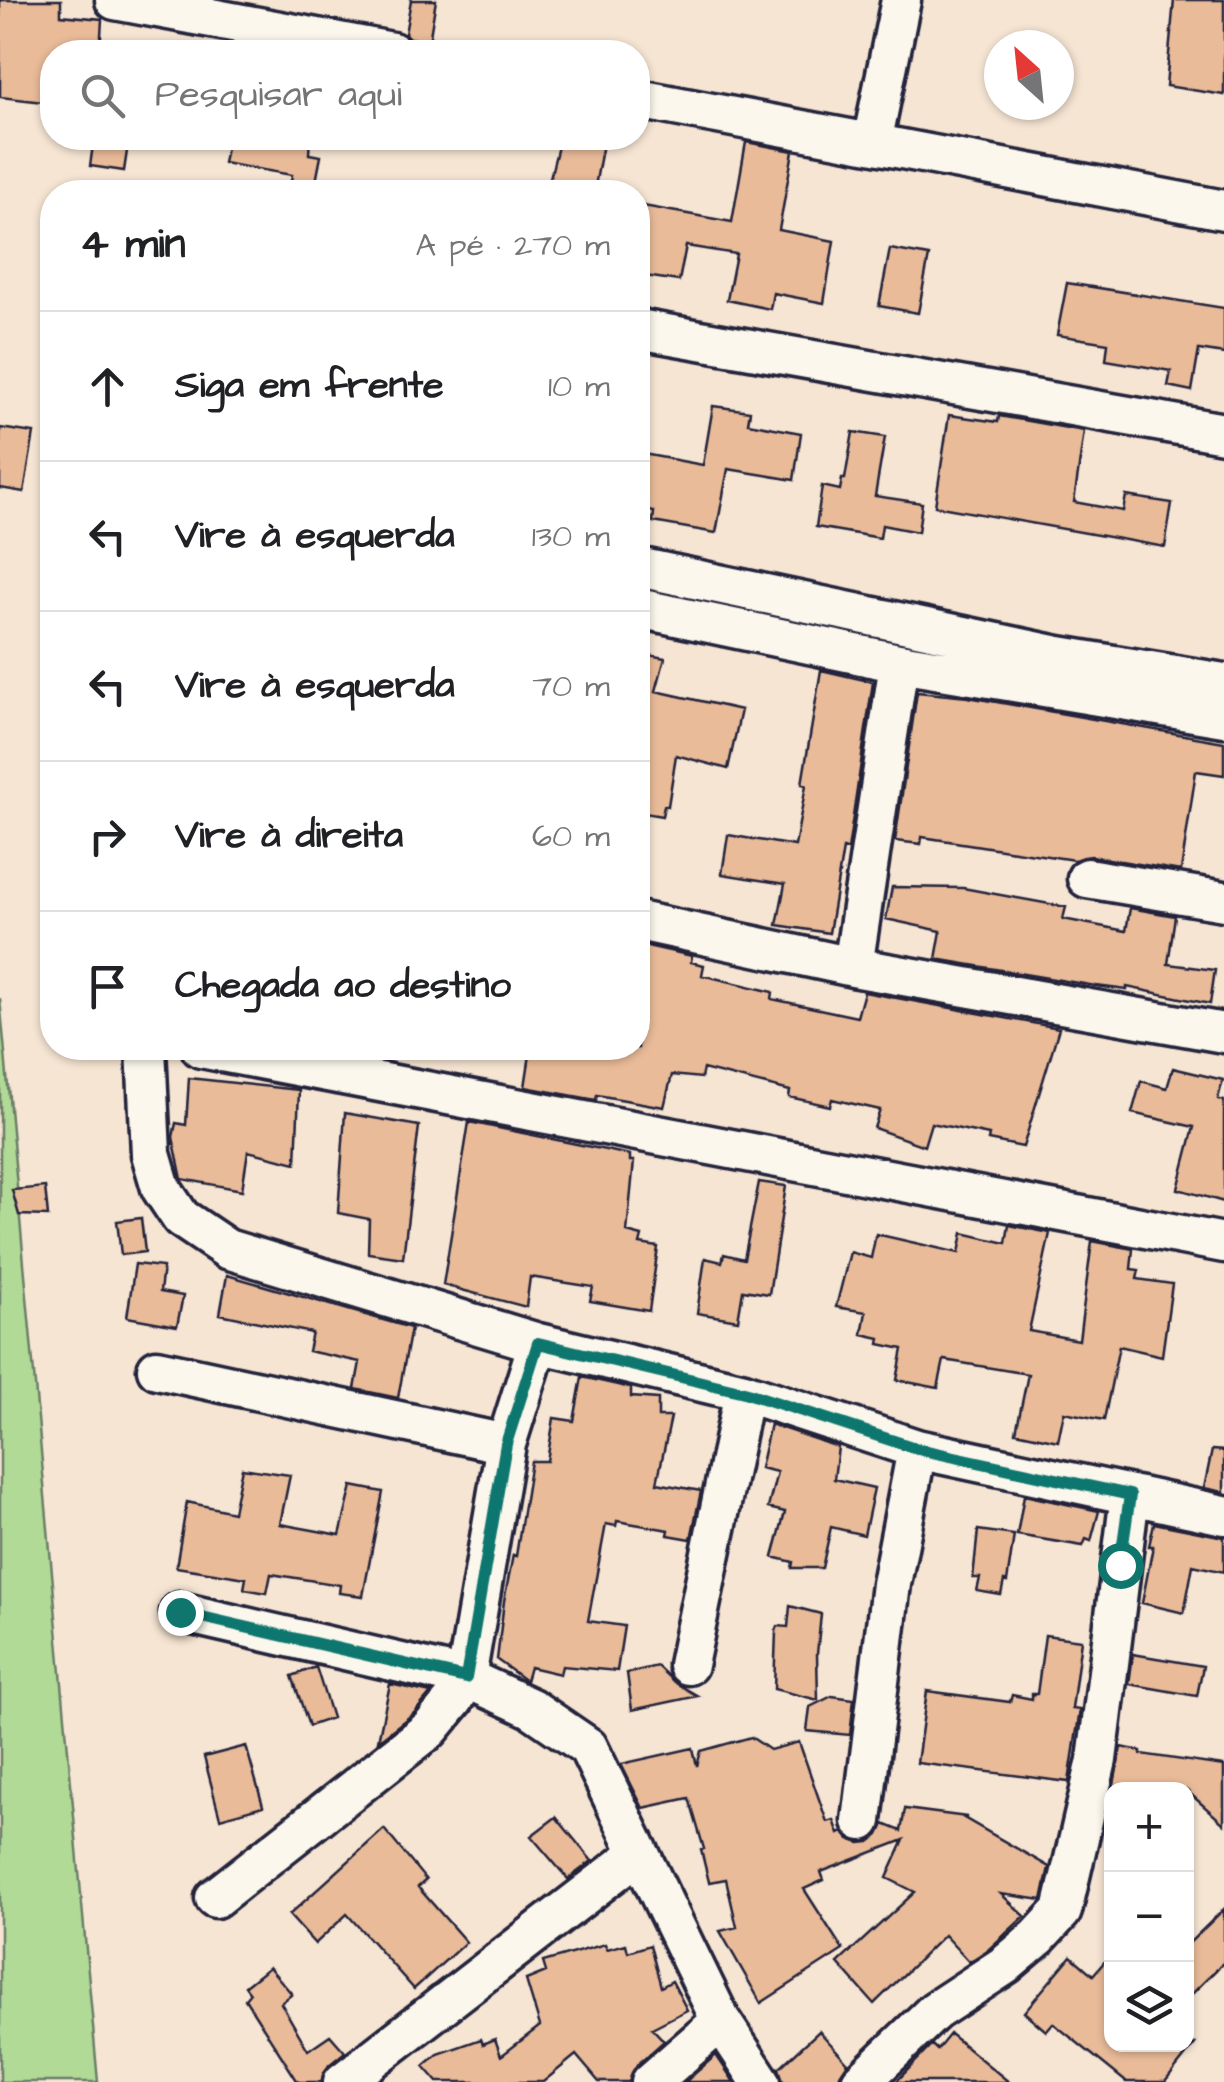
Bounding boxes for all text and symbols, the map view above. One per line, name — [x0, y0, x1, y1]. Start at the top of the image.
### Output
north arrow — [984, 30, 1074, 120]
search box — [40, 40, 650, 150]
icon: search — [75, 68, 130, 123]
text: Pesquisar aqui — [155, 69, 402, 121]
text: 4 min — [80, 216, 185, 274]
text: A pé · 270 m — [416, 223, 610, 268]
icon: ahead — [80, 359, 135, 414]
text: Siga em frente — [175, 360, 444, 412]
text: 10 m — [548, 364, 610, 409]
icon: left — [80, 509, 135, 564]
text: Vire à esquerda — [175, 510, 455, 562]
text: 130 m — [532, 514, 610, 559]
icon: left — [80, 659, 135, 714]
text: Vire à esquerda — [175, 660, 455, 712]
text: 70 m — [532, 664, 610, 709]
icon: right — [80, 809, 135, 864]
text: Vire à direita — [175, 810, 403, 862]
text: 60 m — [532, 814, 610, 859]
icon: arrive — [80, 959, 135, 1014]
text: Chegada ao destino — [175, 960, 511, 1012]
route start — [1098, 1543, 1144, 1589]
route end — [158, 1590, 204, 1636]
map controls — [1104, 1782, 1194, 2052]
button: + — [1104, 1782, 1194, 1872]
button: − — [1104, 1872, 1194, 1962]
button: layers — [1104, 1962, 1194, 2052]

